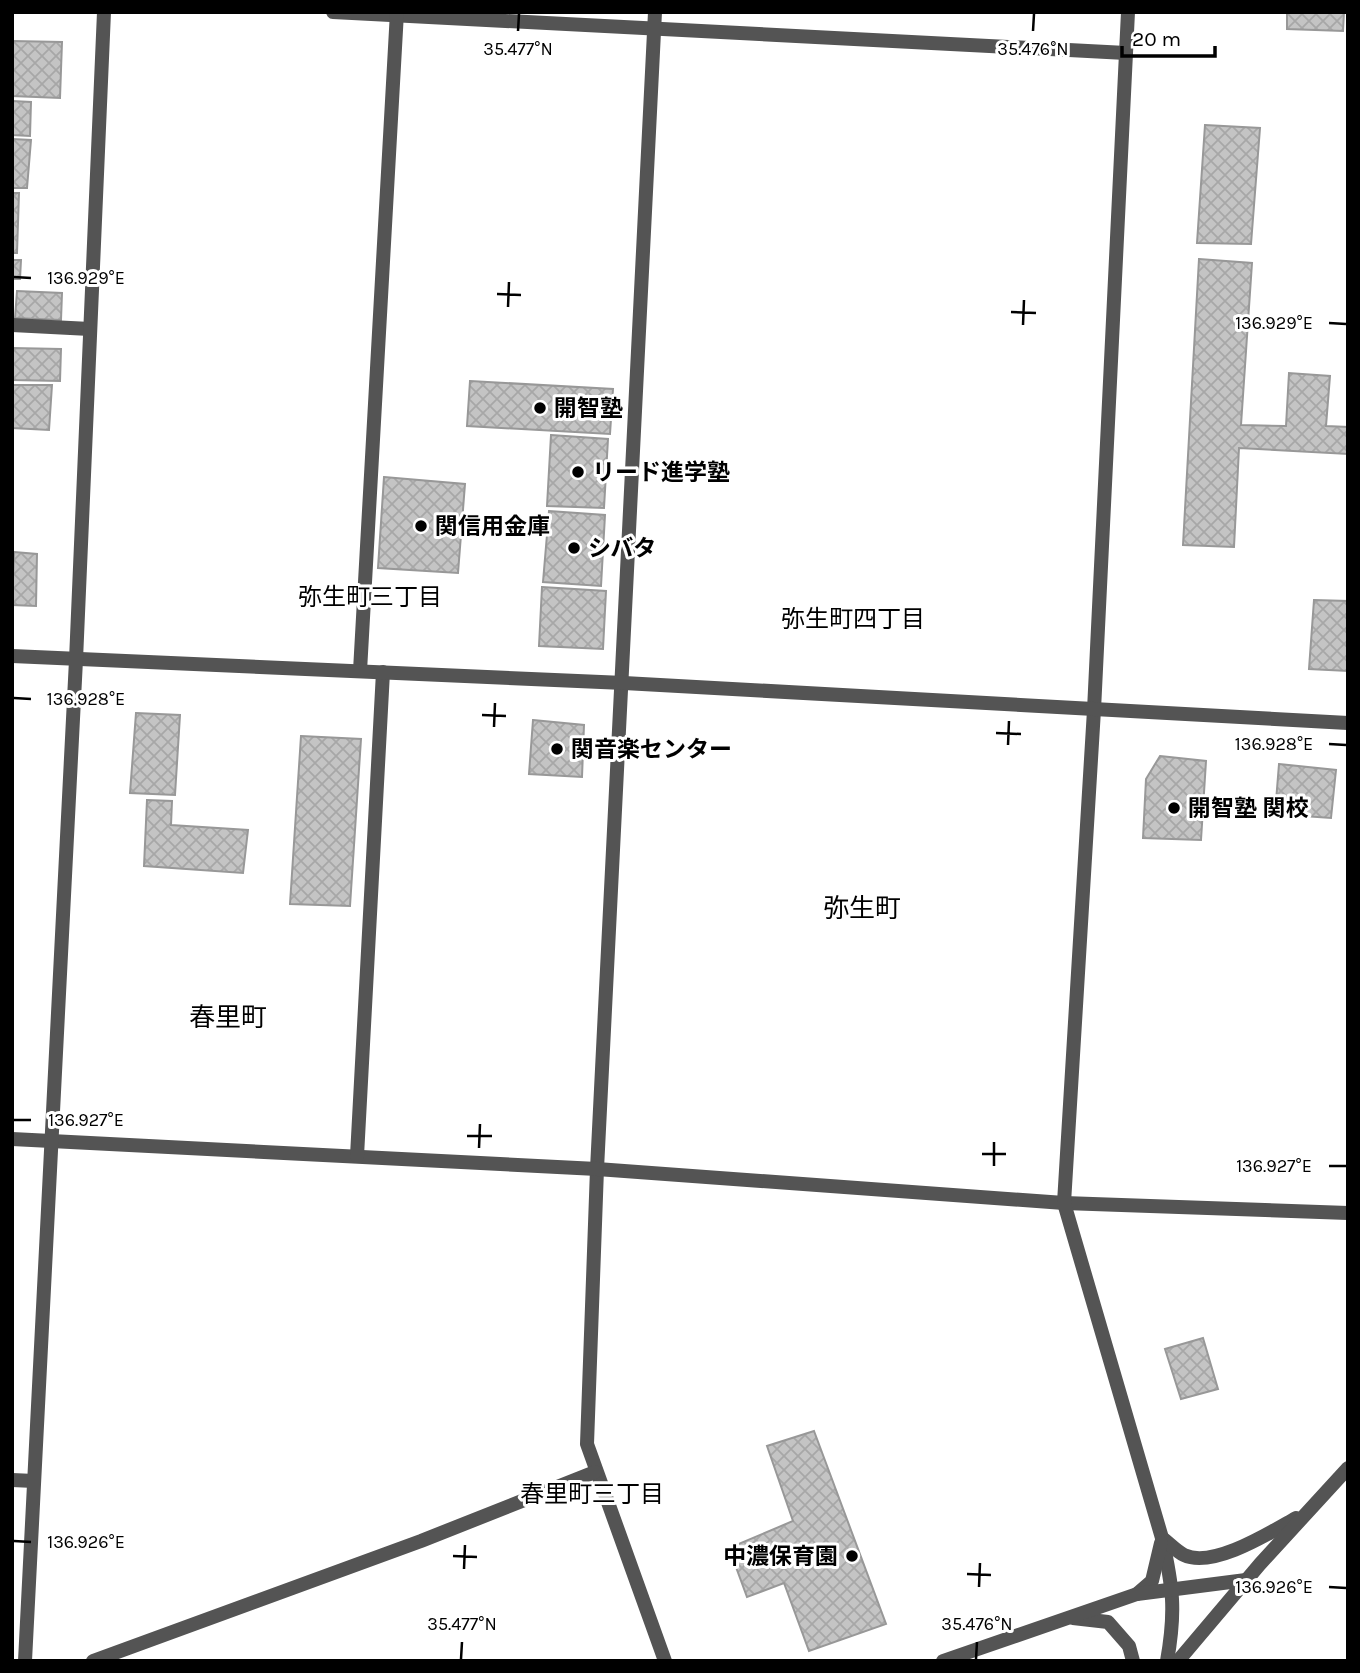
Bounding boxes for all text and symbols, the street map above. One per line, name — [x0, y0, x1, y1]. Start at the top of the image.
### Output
scale bar — [1122, 14, 1215, 58]
text: 20 m — [1132, 27, 1181, 51]
text: 35.477°N — [483, 38, 553, 60]
text: 35.476°N — [997, 38, 1069, 60]
text: 136.929°E — [47, 267, 125, 289]
text: 136.929°E — [1235, 312, 1313, 334]
place label: 開智塾 — [554, 395, 623, 422]
marker: 開智塾 — [532, 400, 548, 416]
place label: リード進学塾 — [592, 459, 730, 486]
marker: リード進学塾 — [570, 464, 586, 480]
place label: 関信用金庫 — [435, 513, 550, 540]
marker: 関信用金庫 — [413, 518, 429, 534]
place label: シバタ — [588, 535, 656, 562]
marker: シバタ — [566, 540, 582, 556]
district label: 弥生町三丁目 — [298, 583, 442, 611]
district label: 弥生町四丁目 — [781, 605, 925, 633]
text: 136.928°E — [47, 688, 125, 710]
text: 136.928°E — [1235, 733, 1313, 755]
place label: 関音楽センター — [571, 736, 732, 763]
marker: 関音楽センター — [549, 741, 565, 757]
place label: 開智塾 関校 — [1188, 795, 1309, 822]
marker: 開智塾 関校 — [1166, 800, 1182, 816]
district label: 弥生町 — [823, 893, 901, 924]
district label: 春里町 — [189, 1002, 267, 1033]
text: 136.927°E — [48, 1109, 124, 1131]
text: 136.927°E — [1236, 1155, 1312, 1177]
district label: 春里町三丁目 — [520, 1480, 664, 1508]
text: 136.926°E — [47, 1531, 125, 1553]
place label: 中濃保育園 — [723, 1543, 838, 1570]
marker: 中濃保育園 — [844, 1548, 860, 1564]
text: 136.926°E — [1235, 1576, 1313, 1598]
text: 35.477°N — [427, 1613, 497, 1635]
text: 35.476°N — [941, 1613, 1013, 1635]

